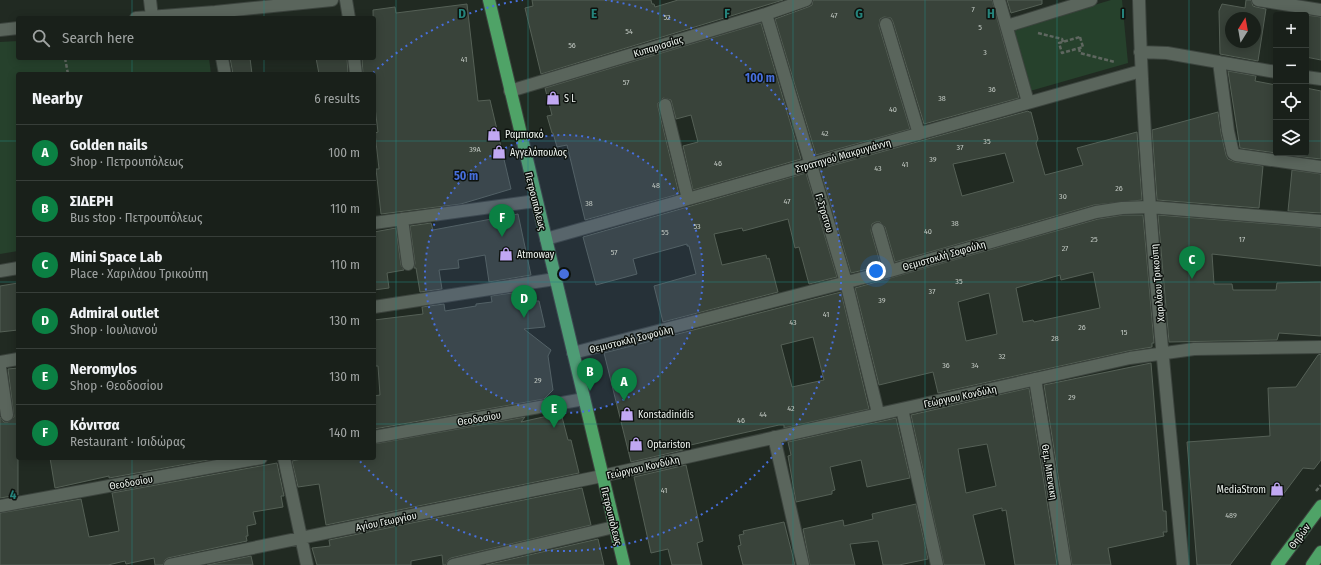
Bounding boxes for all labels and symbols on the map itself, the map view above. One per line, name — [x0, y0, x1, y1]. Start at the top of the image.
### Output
house number: 7 — [971, 5, 975, 14]
text: D — [458, 6, 466, 21]
text: E — [591, 6, 597, 21]
text: F — [724, 6, 730, 21]
text: G — [855, 6, 863, 21]
text: H — [987, 6, 995, 21]
text: I — [1121, 6, 1125, 21]
house number: 47 — [831, 11, 838, 20]
north arrow — [1225, 12, 1261, 48]
house number: 52 — [663, 13, 671, 22]
house number: 5 — [978, 23, 982, 32]
house number: 54 — [625, 27, 633, 36]
street label: Κυπαρισσίας — [632, 33, 685, 60]
house number: 56 — [568, 41, 576, 50]
house number: 3 — [983, 48, 987, 57]
house number: 41 — [461, 55, 467, 64]
text: 100 m — [745, 71, 775, 85]
house number: 57 — [623, 78, 630, 87]
house number: 36 — [988, 85, 996, 94]
shop icon: S L — [545, 90, 561, 106]
place label: S L — [564, 93, 576, 105]
house number: 38 — [938, 94, 946, 103]
house number: 40 — [889, 105, 897, 114]
shop icon: Ραμπισκό — [486, 126, 502, 142]
place label: Ραμπισκό — [505, 128, 544, 141]
house number: 42 — [821, 129, 829, 138]
street label: Στρατηγού Μακρυγιάννη — [794, 136, 892, 175]
house number: 35 — [983, 137, 991, 146]
house number: 37 — [957, 143, 964, 152]
shop icon: Αγγελόπουλος — [491, 144, 507, 160]
house number: 39Α — [469, 145, 482, 154]
place label: Αγγελόπουλος — [510, 146, 568, 159]
house number: 39 — [929, 155, 937, 164]
house number: 46 — [714, 159, 722, 168]
house number: 41 — [902, 160, 908, 169]
house number: 43 — [874, 164, 882, 173]
text: 50 m — [454, 169, 478, 183]
street label: Πετρουπόλεως — [522, 171, 549, 232]
house number: 48 — [652, 181, 660, 190]
house number: 26 — [1115, 184, 1123, 193]
street label: Γ. Στρατου — [812, 192, 836, 234]
house number: 30 — [1059, 192, 1067, 201]
house number: 47 — [784, 197, 791, 206]
house number: 38 — [585, 199, 593, 208]
pin: F — [489, 204, 515, 237]
house number: 38 — [951, 219, 959, 228]
house number: 53 — [693, 222, 701, 231]
house number: 40 — [924, 227, 932, 236]
house number: 55 — [661, 228, 669, 237]
house number: 25 — [1090, 235, 1098, 244]
house number: 17 — [1239, 235, 1246, 244]
street label: Θεμιστοκλή Σοφούλη — [901, 237, 987, 274]
house number: 27 — [1062, 244, 1069, 253]
street label: Χαριλάου Τρικούπη — [1148, 244, 1167, 322]
shop icon: Atmoway — [498, 246, 514, 262]
pin: C — [1179, 246, 1205, 279]
house number: 57 — [611, 248, 618, 257]
place label: Atmoway — [517, 249, 555, 261]
your location — [866, 261, 886, 281]
centre of rings — [557, 267, 571, 281]
house number: 35 — [955, 277, 963, 286]
pin: D — [511, 285, 537, 318]
house number: 37 — [929, 287, 936, 296]
house number: 39 — [878, 296, 886, 305]
house number: 41 — [823, 310, 829, 319]
house number: 43 — [789, 318, 797, 327]
street label: Θεμιστοκλή Σοφούλη — [588, 323, 674, 356]
house number: 26 — [1078, 323, 1086, 332]
house number: 15 — [1121, 328, 1128, 337]
house number: 28 — [1051, 334, 1059, 343]
house number: 32 — [998, 352, 1006, 361]
pin: B — [577, 358, 603, 391]
house number: 36 — [942, 361, 950, 370]
house number: 34 — [971, 361, 979, 370]
pin: A — [611, 368, 637, 401]
house number: 29 — [534, 376, 542, 385]
street label: Γεώργιου Κονδύλη — [922, 382, 998, 411]
house number: 29 — [1068, 393, 1076, 402]
pin: E — [541, 395, 567, 428]
house number: 42 — [787, 404, 795, 413]
shop icon: Konstadinidis — [619, 406, 635, 422]
street label: Θεοδοσίου — [456, 408, 502, 429]
place label: Konstadinidis — [638, 409, 694, 421]
house number: 44 — [759, 410, 767, 419]
house number: 46 — [737, 416, 745, 425]
shop icon: Optariston — [628, 436, 644, 452]
place label: Optariston — [647, 439, 691, 451]
street label: Θεμ. Μπενακη — [1039, 443, 1059, 501]
street label: Γεώργιου Κονδύλη — [605, 453, 681, 482]
street label: Θεοδοσίου — [108, 472, 154, 493]
shop icon: MediaStrom — [1269, 481, 1285, 497]
place label: MediaStrom — [1217, 484, 1266, 496]
street label: Πετρουπόλεως — [598, 486, 625, 547]
house number: 41 — [661, 486, 667, 495]
text: 4 — [10, 487, 17, 502]
street label: Αγίου Γεωργίου — [354, 509, 418, 534]
house number: 489 — [1225, 511, 1237, 520]
street label: Θηβών — [1286, 521, 1313, 552]

